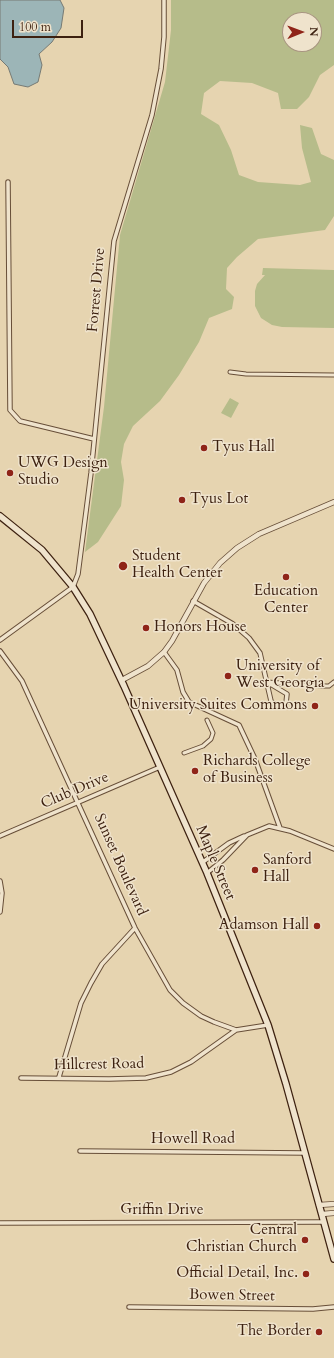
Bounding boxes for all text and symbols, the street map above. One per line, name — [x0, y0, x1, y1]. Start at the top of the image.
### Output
scale bar — [14, 12, 85, 38]
north arrow — [282, 12, 322, 52]
text: 100 m — [19, 19, 51, 35]
text: N — [306, 27, 321, 37]
street label: Forrest Drive — [84, 247, 110, 333]
place label: Tyus Hall — [212, 439, 275, 457]
marker: Tyus Hall — [199, 443, 209, 453]
place label: UWG Design Studio — [18, 455, 108, 490]
marker: UWG Design Studio — [5, 468, 15, 478]
place label: Tyus Lot — [190, 491, 248, 509]
marker: Tyus Lot — [177, 495, 187, 505]
place label: Student Health Center — [132, 548, 222, 583]
marker: Student Health Center — [117, 560, 129, 572]
marker: Education Center — [281, 572, 291, 582]
place label: Education Center — [254, 583, 318, 618]
place label: Honors House — [154, 619, 247, 637]
marker: Honors House — [141, 623, 151, 633]
place label: University of West Georgia — [236, 658, 325, 693]
marker: University of West Georgia — [223, 671, 233, 681]
place label: University Suites Commons — [129, 697, 307, 715]
marker: University Suites Commons — [310, 701, 320, 711]
place label: Richards College of Business — [203, 753, 311, 788]
marker: Richards College of Business — [190, 766, 200, 776]
street label: Club Drive — [38, 769, 112, 813]
street label: Sunset Boulevard — [89, 811, 151, 919]
street label: Maple Street — [191, 823, 239, 903]
place label: Sanford Hall — [263, 852, 312, 887]
marker: Sanford Hall — [250, 865, 260, 875]
place label: Adamson Hall — [219, 917, 309, 935]
marker: Adamson Hall — [312, 921, 322, 931]
street label: Hillcrest Road — [54, 1055, 144, 1075]
street label: Howell Road — [151, 1131, 235, 1149]
street label: Griffin Drive — [120, 1202, 204, 1220]
place label: Central Christian Church — [186, 1222, 297, 1257]
marker: Central Christian Church — [300, 1235, 310, 1245]
place label: Official Detail, Inc. — [176, 1265, 298, 1283]
marker: Official Detail, Inc. — [301, 1269, 311, 1279]
street label: Bowen Street — [189, 1286, 275, 1306]
place label: The Border — [237, 1323, 311, 1341]
marker: The Border — [314, 1327, 324, 1337]

